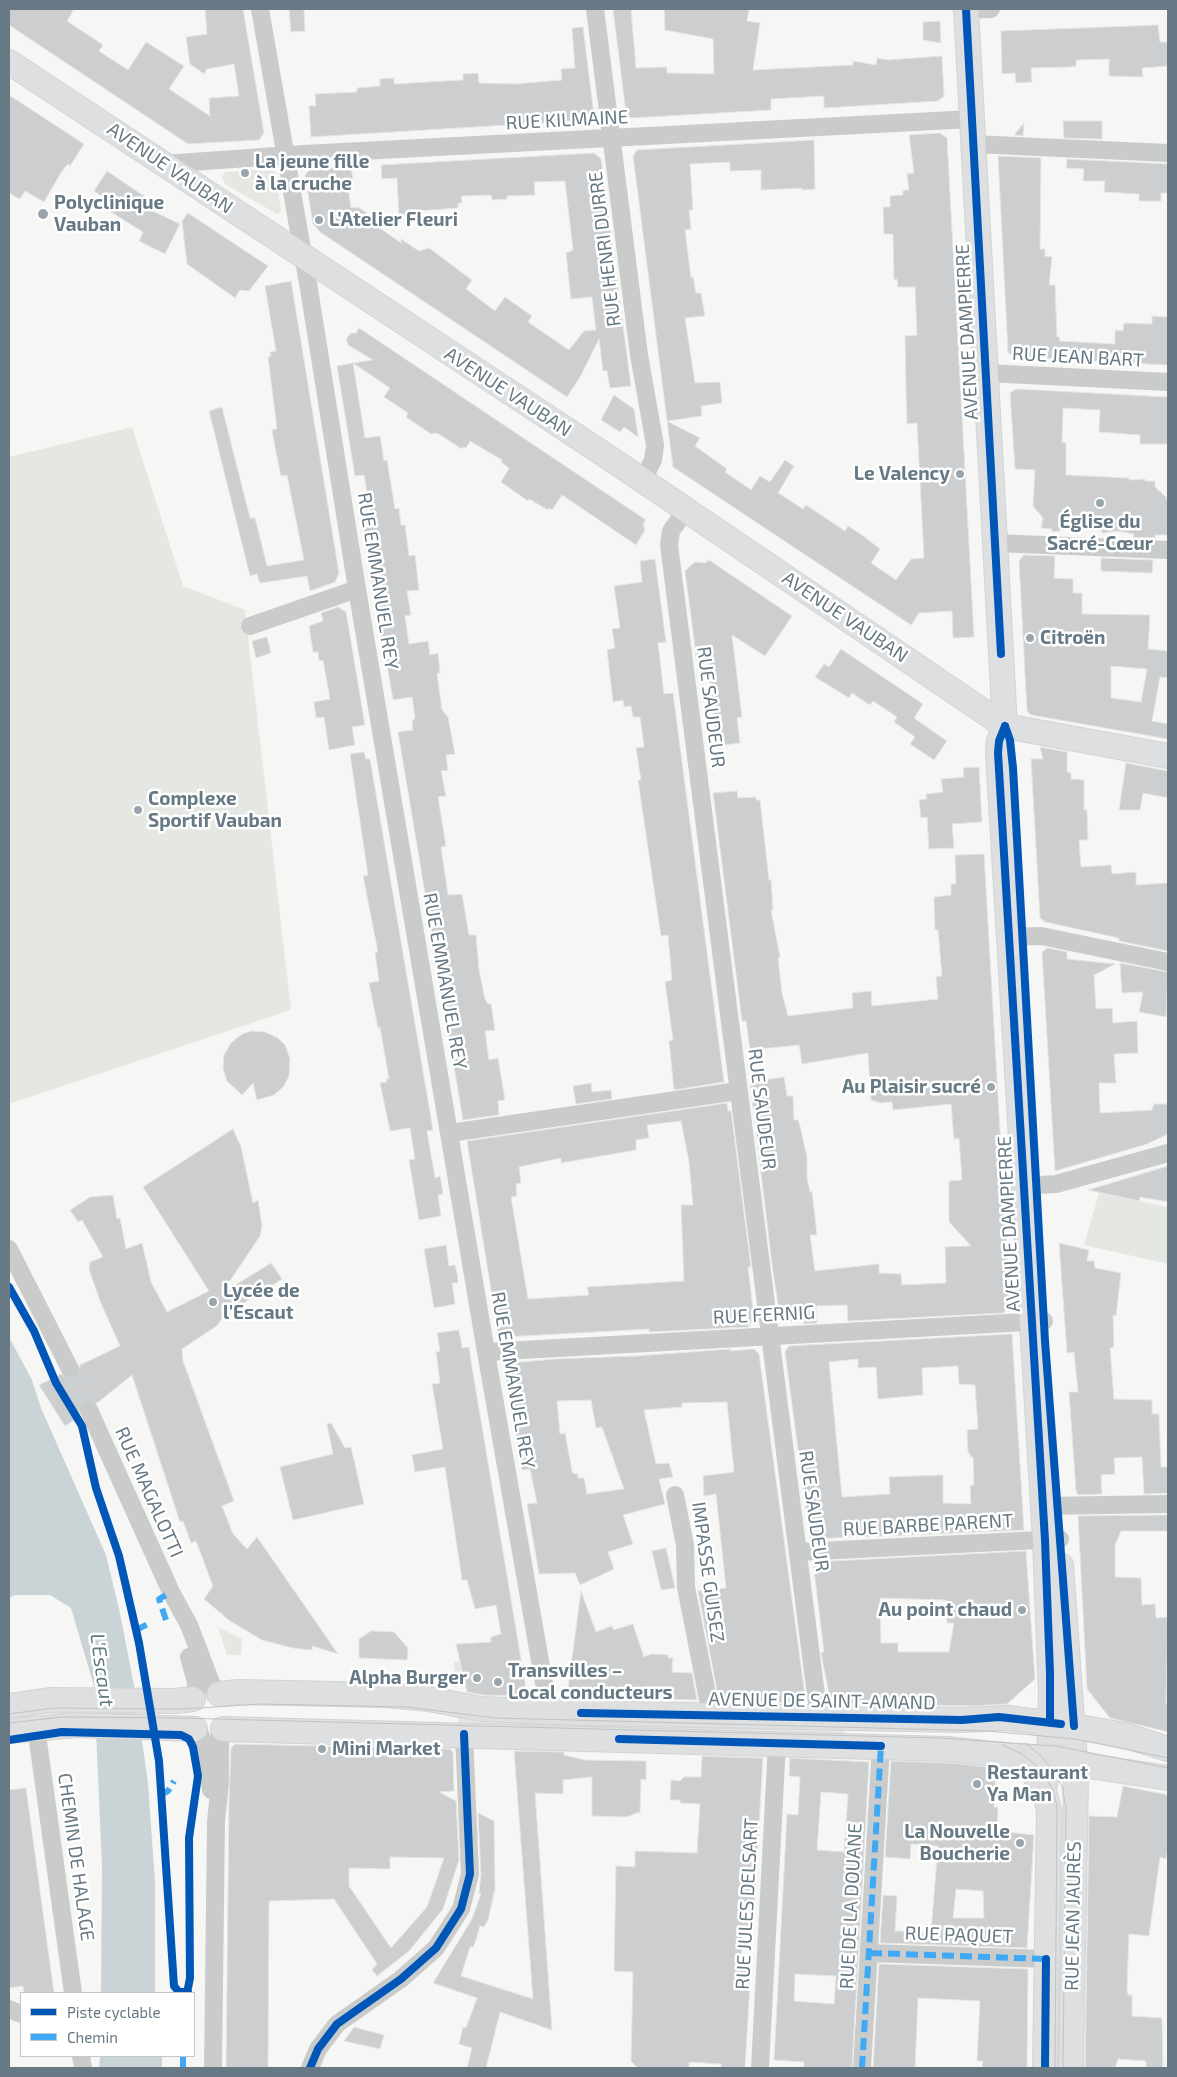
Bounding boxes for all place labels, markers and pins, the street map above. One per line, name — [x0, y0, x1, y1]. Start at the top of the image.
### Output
place label: La jeune fille à la cruche — [255, 151, 369, 195]
marker: La jeune fille à la cruche — [239, 167, 251, 179]
place label: Polyclinique Vauban — [54, 192, 164, 236]
marker: Polyclinique Vauban — [36, 207, 50, 221]
place label: L'Atelier Fleuri — [329, 209, 458, 231]
marker: L'Atelier Fleuri — [313, 214, 325, 226]
place label: Le Valency — [854, 463, 950, 485]
marker: Le Valency — [954, 468, 966, 480]
marker: Église du Sacré-Cœur — [1094, 497, 1106, 509]
place label: Église du Sacré-Cœur — [1047, 511, 1153, 555]
place label: Citroën — [1040, 627, 1106, 649]
marker: Citroën — [1024, 632, 1036, 644]
place label: Complexe Sportif Vauban — [148, 788, 282, 832]
marker: Complexe Sportif Vauban — [132, 804, 144, 816]
place label: Au Plaisir sucré — [842, 1076, 981, 1098]
marker: Au Plaisir sucré — [985, 1081, 997, 1093]
place label: Lycée de l'Escaut — [223, 1280, 300, 1324]
marker: Lycée de l'Escaut — [207, 1296, 219, 1308]
place label: Au point chaud — [879, 1599, 1012, 1621]
marker: Au point chaud — [1016, 1604, 1028, 1616]
place label: Transvilles – Local conducteurs — [508, 1660, 673, 1704]
place label: Alpha Burger — [349, 1667, 467, 1689]
marker: Alpha Burger — [471, 1672, 483, 1684]
marker: Transvilles – Local conducteurs — [492, 1676, 504, 1688]
place label: Mini Market — [332, 1738, 440, 1760]
marker: Mini Market — [316, 1743, 328, 1755]
place label: Restaurant Ya Man — [987, 1762, 1088, 1806]
marker: Restaurant Ya Man — [971, 1778, 983, 1790]
place label: La Nouvelle Boucherie — [904, 1821, 1010, 1865]
marker: La Nouvelle Boucherie — [1014, 1837, 1026, 1849]

